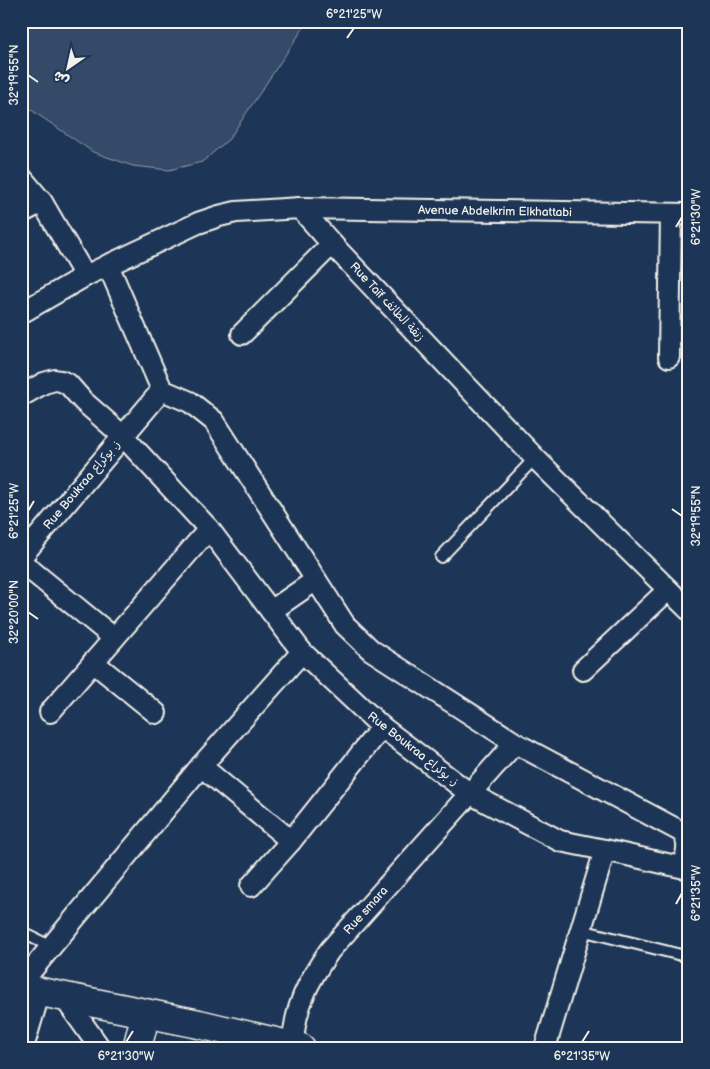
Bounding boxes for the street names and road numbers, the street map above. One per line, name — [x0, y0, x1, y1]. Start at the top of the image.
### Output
street label: Avenue Abdelkrim Elkhattabi — [418, 202, 572, 220]
street label: Rue Taïf زنقة الطائف — [347, 259, 427, 345]
street label: Rue Boukraa ز. بوكراع — [40, 437, 124, 533]
street label: Rue Boukraa ز. بوكراع — [364, 709, 462, 790]
street label: Rue smara — [340, 883, 391, 937]

